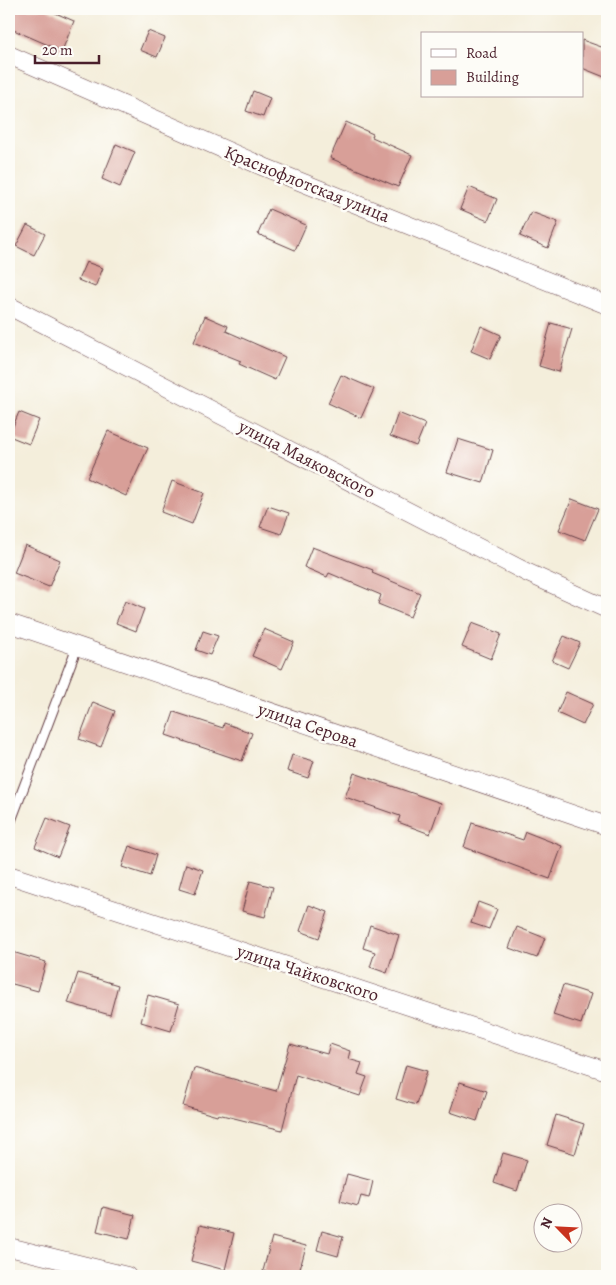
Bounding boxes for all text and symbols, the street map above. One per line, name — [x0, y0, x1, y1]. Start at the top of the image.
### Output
scale bar — [35, 32, 99, 64]
legend — [421, 32, 584, 98]
text: 20 m — [42, 40, 73, 60]
text: Road — [466, 43, 498, 63]
text: Building — [466, 67, 519, 87]
street label: Краснофлотская улица — [221, 140, 394, 228]
street label: улица Маяковского — [234, 414, 380, 504]
street label: улица Серова — [254, 696, 362, 754]
street label: улица Чайковского — [233, 938, 382, 1007]
north arrow — [534, 1202, 584, 1252]
text: N — [536, 1214, 557, 1231]

